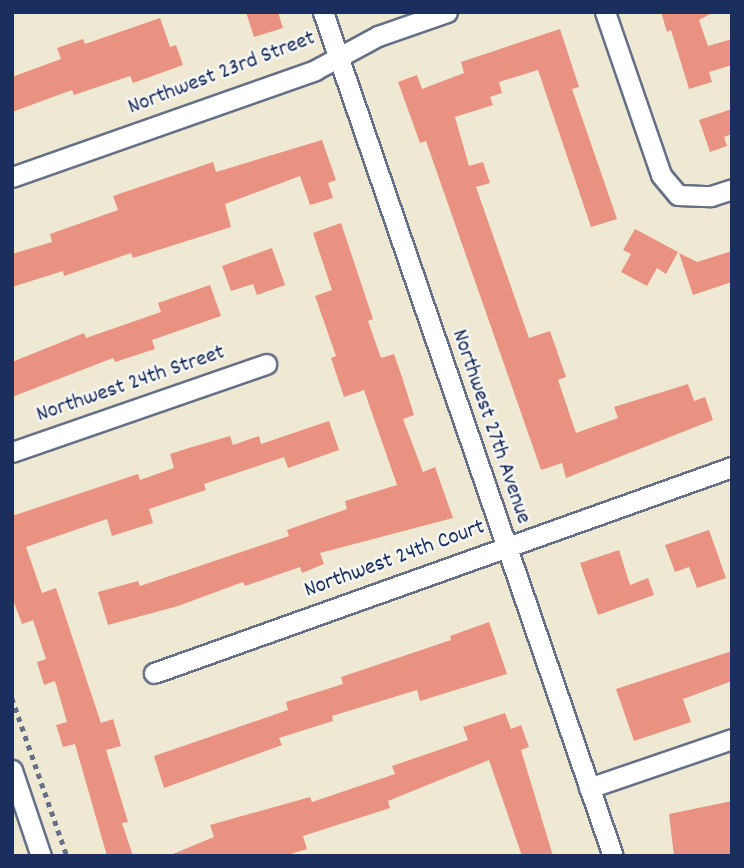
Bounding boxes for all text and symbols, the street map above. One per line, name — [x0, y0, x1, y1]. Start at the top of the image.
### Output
street label: Northwest 23rd Street — [125, 26, 319, 122]
street label: Northwest 27th Avenue — [444, 326, 536, 528]
street label: Northwest 24th Street — [33, 340, 229, 430]
street label: Northwest 24th Court — [301, 515, 489, 605]

